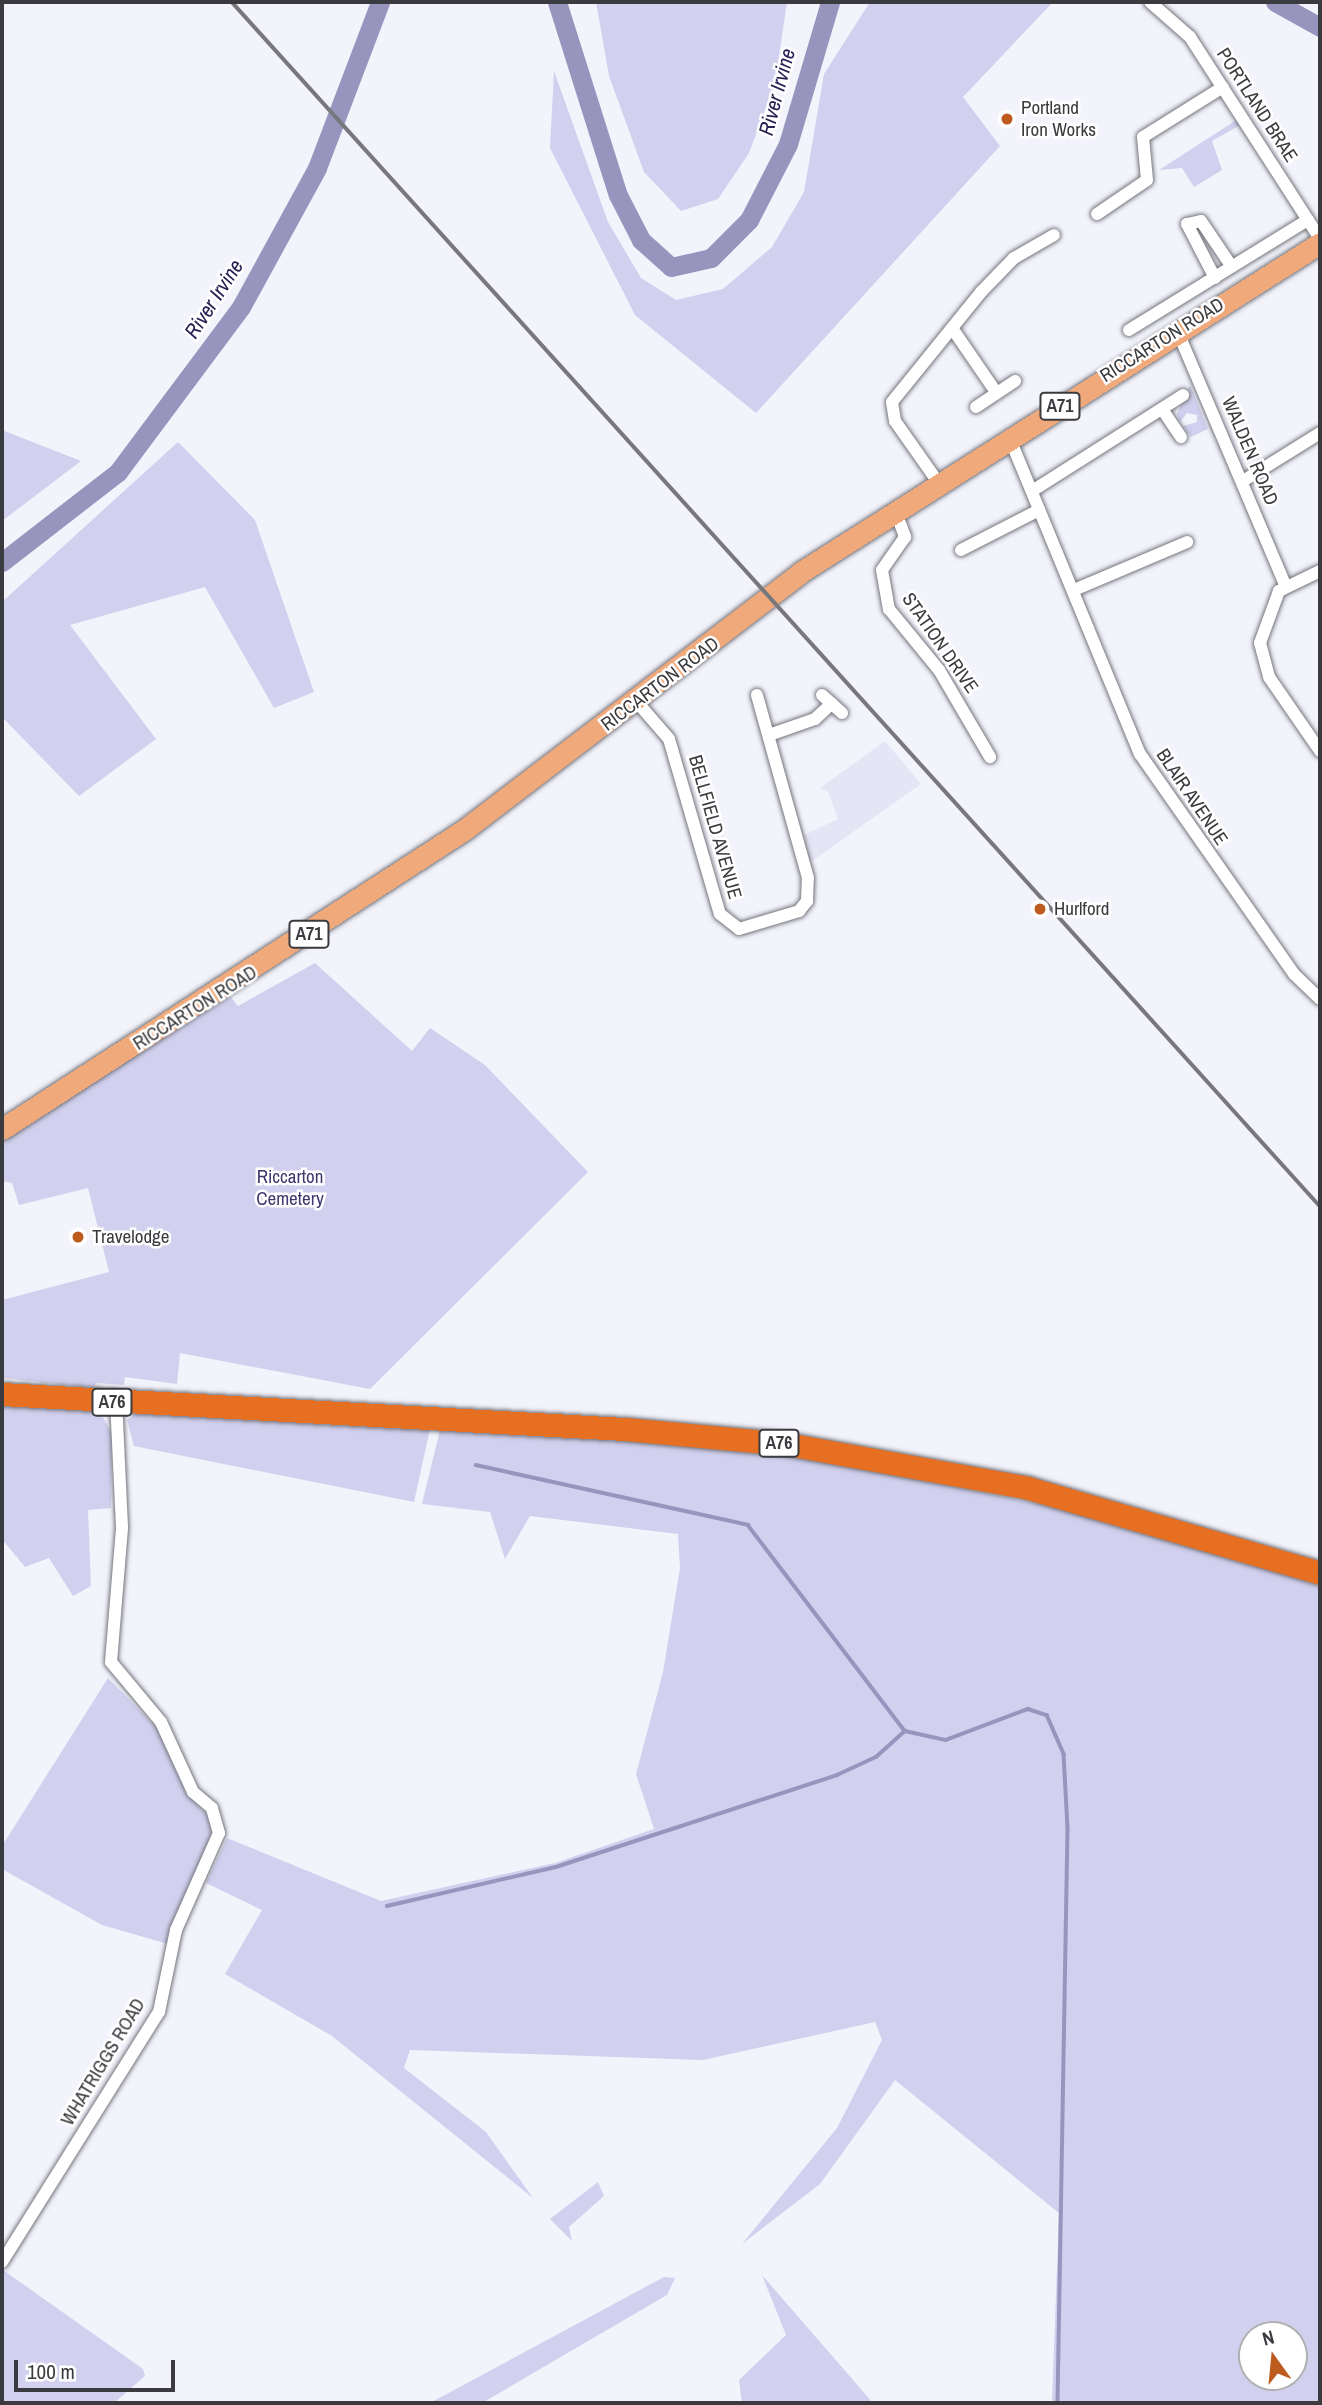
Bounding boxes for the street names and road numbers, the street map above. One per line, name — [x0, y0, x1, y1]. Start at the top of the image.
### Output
street label: PORTLAND BRAE — [1212, 44, 1302, 166]
street label: RICCARTON ROAD — [1096, 293, 1228, 387]
road number: A71 — [1039, 392, 1081, 420]
street label: WALDEN ROAD — [1217, 393, 1283, 509]
street label: STATION DRIVE — [897, 588, 983, 698]
street label: RICCARTON ROAD — [597, 632, 723, 736]
street label: BLAIR AVENUE — [1151, 744, 1233, 850]
street label: BELLFIELD AVENUE — [683, 752, 747, 902]
road number: A71 — [288, 919, 330, 948]
street label: RICCARTON ROAD — [129, 961, 261, 1055]
road number: A76 — [91, 1387, 133, 1416]
road number: A76 — [758, 1428, 800, 1458]
street label: WHATRIGGS ROAD — [56, 1994, 150, 2130]

